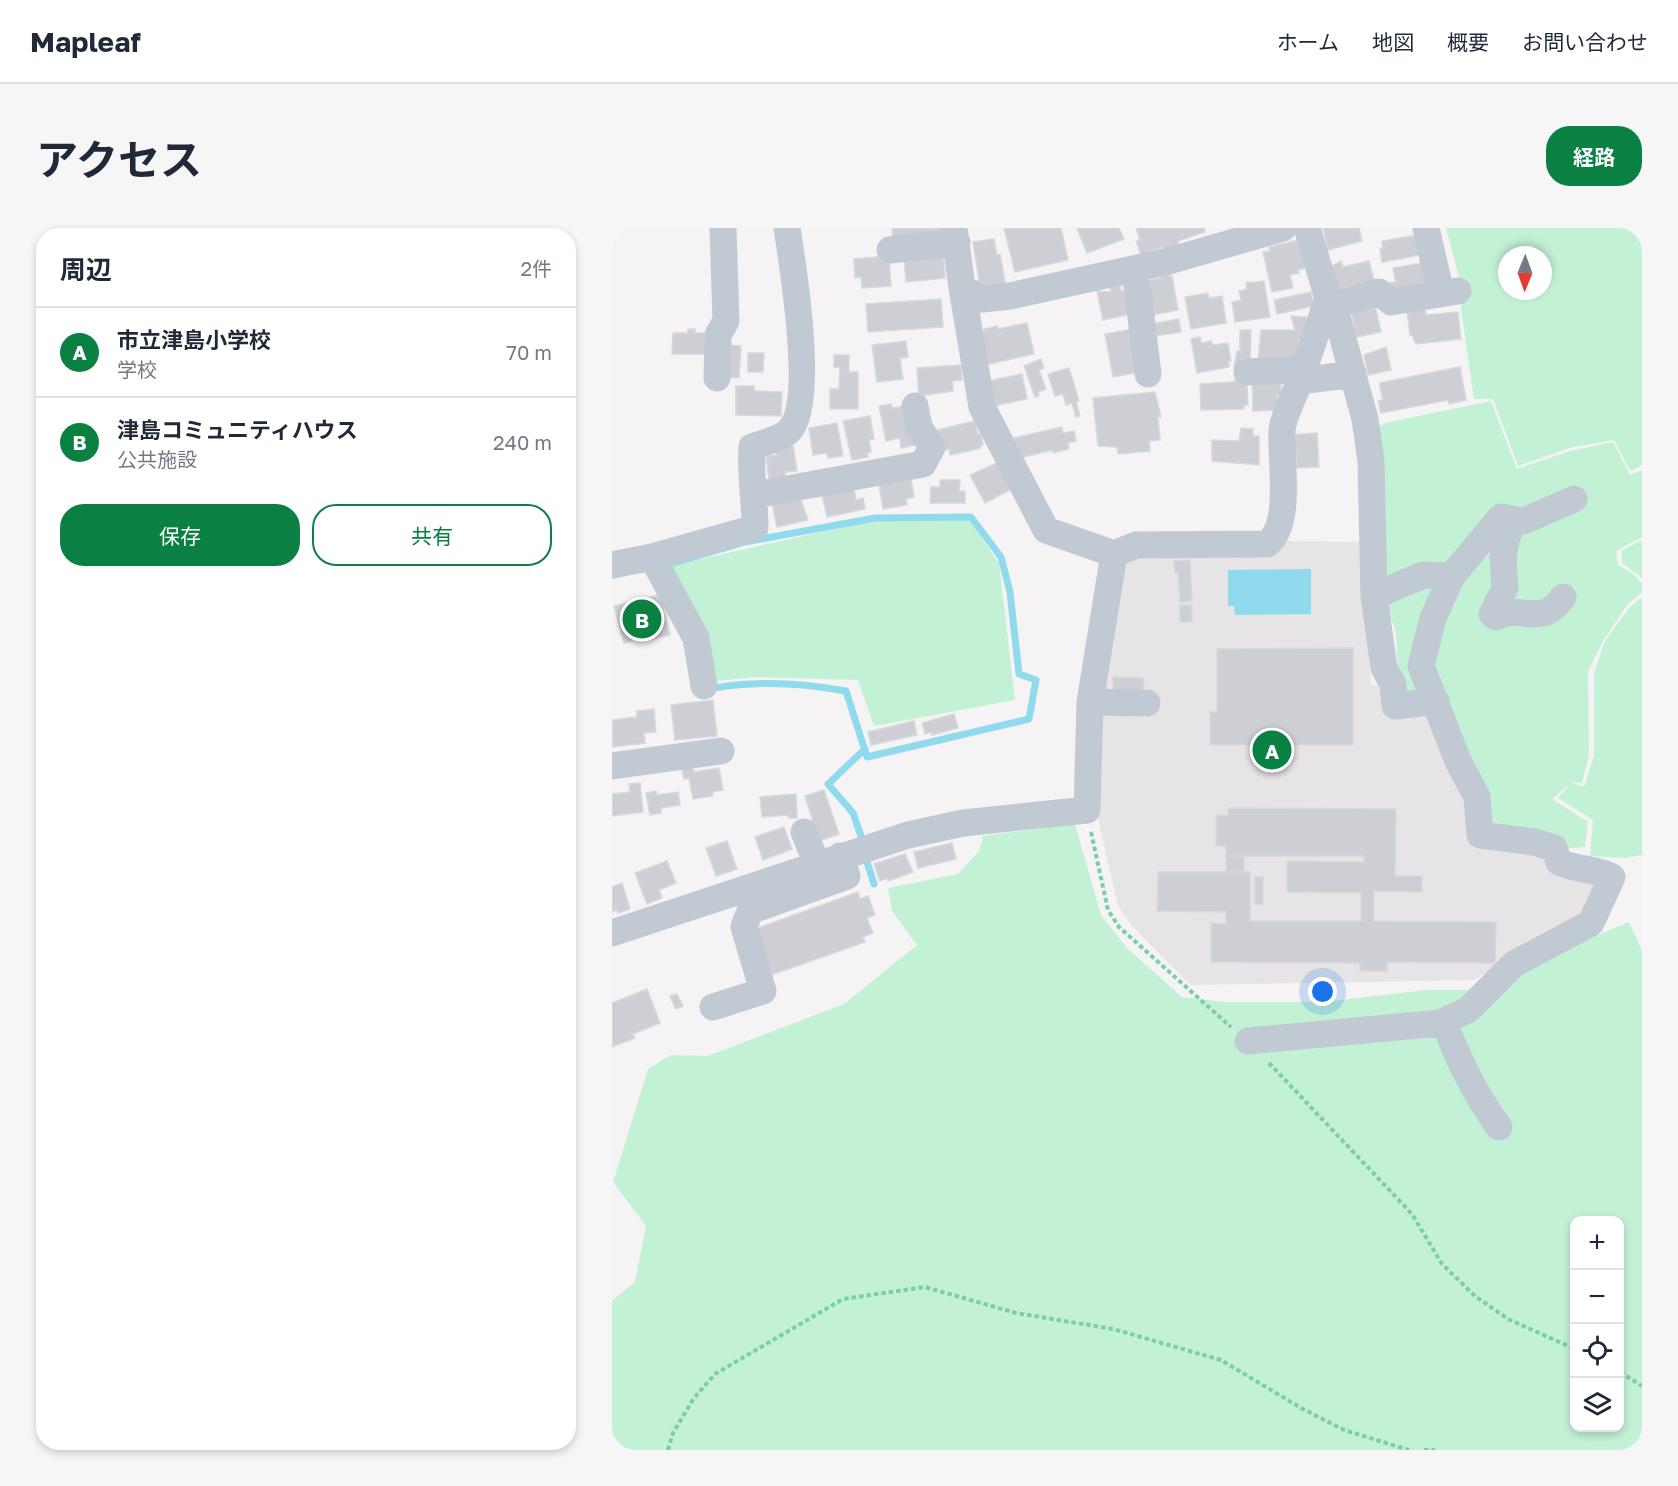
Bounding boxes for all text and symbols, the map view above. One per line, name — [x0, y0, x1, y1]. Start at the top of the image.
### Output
text: Mapleaf — [30, 25, 141, 58]
text: ホーム — [1277, 29, 1339, 55]
text: 地図 — [1372, 29, 1414, 55]
text: 概要 — [1447, 29, 1489, 55]
text: お問い合わせ — [1522, 29, 1648, 55]
button: 経路 — [1546, 126, 1642, 186]
text: アクセス — [36, 134, 202, 184]
north arrow — [1498, 246, 1552, 300]
text: 周辺 — [60, 254, 112, 285]
text: 2件 — [520, 256, 552, 280]
text: 市立津島小学校 — [117, 326, 271, 353]
text: A — [72, 340, 87, 364]
text: 70 m — [506, 340, 552, 364]
text: 学校 — [117, 357, 157, 381]
text: 津島コミュニティハウス — [117, 416, 358, 443]
text: B — [72, 430, 87, 454]
text: 240 m — [493, 430, 552, 454]
text: 公共施設 — [117, 447, 197, 471]
button: 保存 — [60, 504, 300, 566]
button: 共有 — [312, 504, 552, 566]
pin: B — [622, 596, 662, 642]
pin: A — [1252, 728, 1292, 772]
your location — [1308, 977, 1337, 1006]
map controls — [1570, 1216, 1624, 1432]
button: + — [1570, 1216, 1624, 1270]
button: − — [1570, 1270, 1624, 1324]
button: locate — [1570, 1324, 1624, 1378]
button: layers — [1570, 1378, 1624, 1432]

